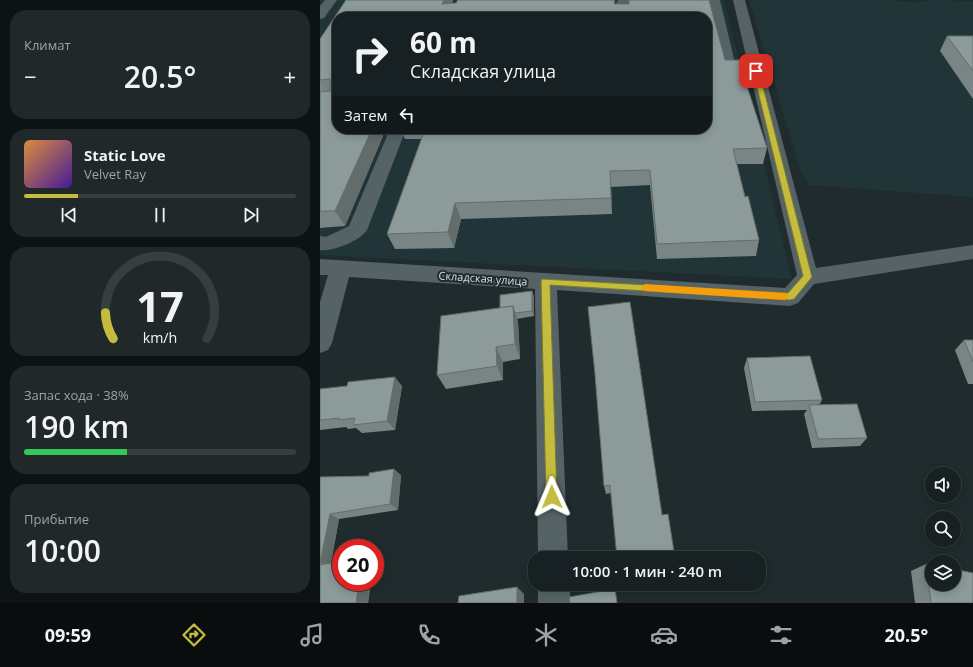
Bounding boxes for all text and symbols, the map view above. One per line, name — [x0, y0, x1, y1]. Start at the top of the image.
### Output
text: 60 m — [410, 23, 477, 61]
icon: right — [344, 28, 396, 80]
text: Климат — [24, 36, 71, 54]
pin — [739, 54, 773, 88]
text: 20.5° — [124, 56, 196, 97]
text: Складская улица — [410, 59, 556, 83]
icon: arrive — [745, 60, 767, 82]
text: − — [24, 61, 37, 91]
text: + — [283, 61, 296, 91]
icon: left — [396, 104, 418, 126]
text: Затем — [344, 105, 388, 125]
text: Static Love — [84, 145, 166, 165]
text: Velvet Ray — [84, 165, 146, 183]
icon: previous — [58, 204, 80, 226]
icon: pause — [149, 204, 171, 226]
icon: next — [240, 204, 262, 226]
street label: Складская улица — [438, 267, 528, 289]
text: 17 — [136, 278, 184, 334]
text: km/h — [143, 328, 177, 347]
text: Запас хода · 38% — [24, 386, 129, 404]
text: 190 km — [24, 406, 129, 447]
map controls — [925, 467, 961, 591]
button: sound — [925, 467, 961, 503]
position arrow — [531, 476, 573, 518]
text: Прибытие — [24, 510, 89, 528]
button: search — [925, 511, 961, 547]
text: 10:00 — [24, 530, 101, 571]
speed limit sign: 20 — [332, 539, 384, 591]
button: layers — [925, 555, 961, 591]
text: 10:00 · 1 мин · 240 m — [572, 561, 722, 581]
icon: directions — [180, 621, 208, 649]
icon: music — [298, 621, 326, 649]
icon: phone — [415, 621, 443, 649]
icon: climate — [532, 621, 560, 649]
icon: car — [650, 621, 678, 649]
icon: filters — [767, 621, 795, 649]
text: 09:59 — [45, 623, 91, 647]
text: 20.5° — [885, 623, 928, 647]

